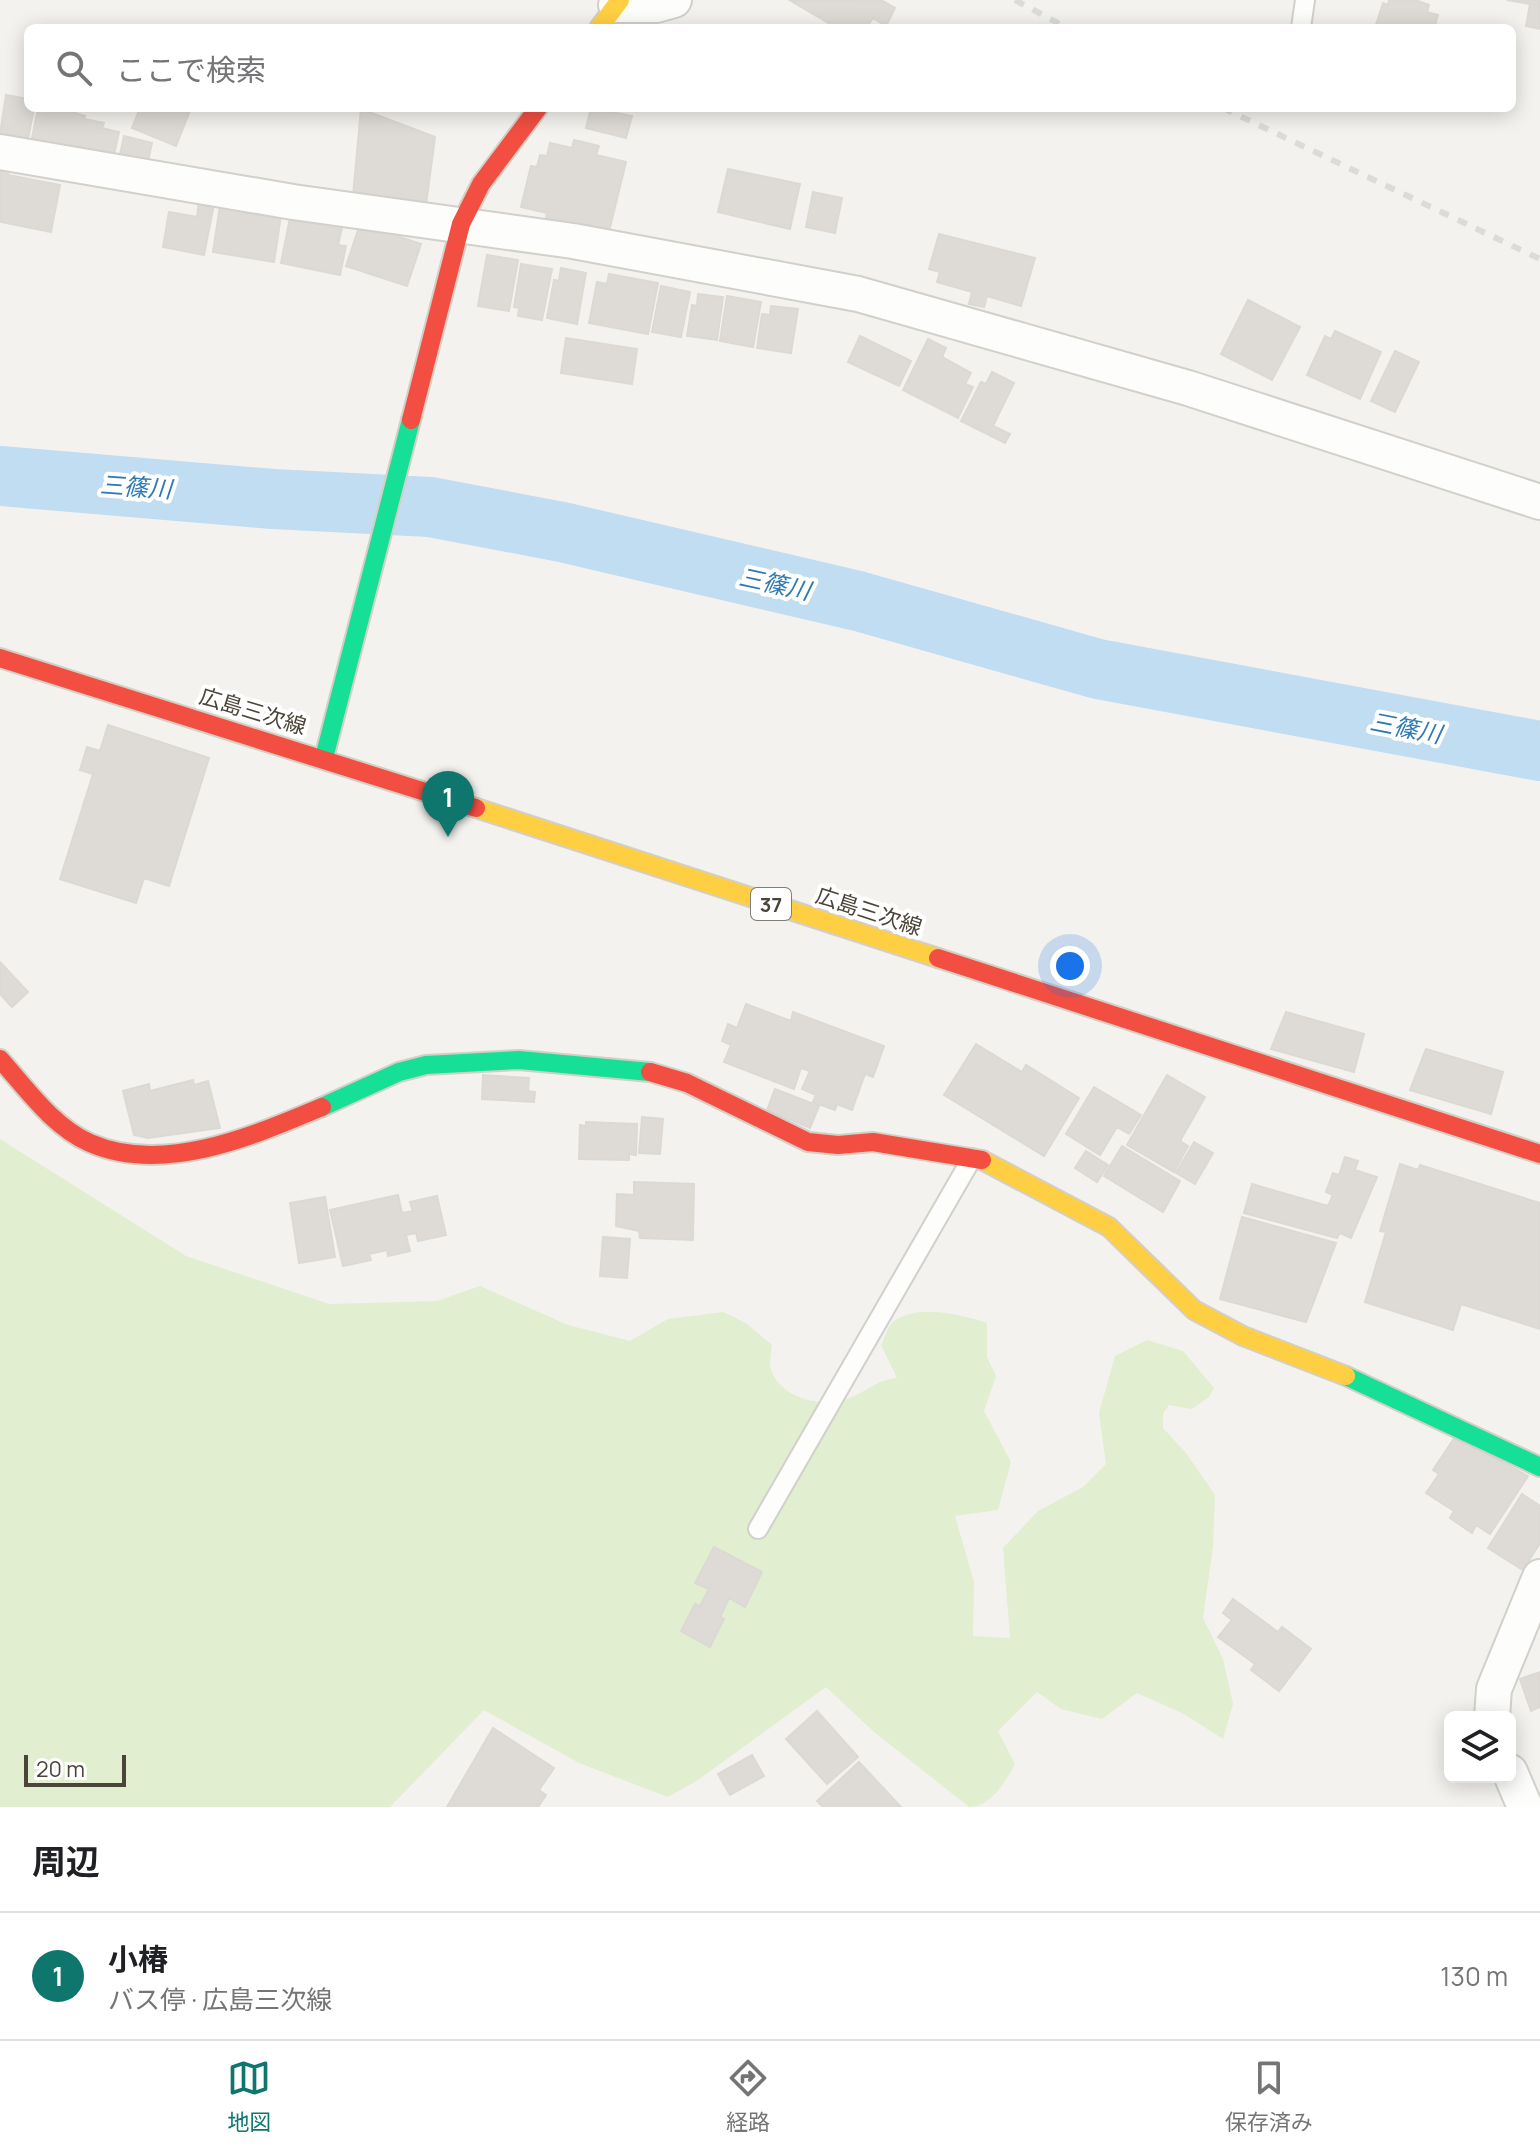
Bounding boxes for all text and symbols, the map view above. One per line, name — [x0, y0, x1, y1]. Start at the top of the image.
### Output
search box — [24, 24, 1516, 112]
icon: search — [52, 46, 96, 90]
text: ここで検索 — [116, 49, 266, 90]
water label: 三篠川 — [99, 467, 176, 505]
water label: 三篠川 — [736, 559, 817, 607]
street label: 広島三次線 — [196, 681, 310, 741]
water label: 三篠川 — [1368, 704, 1447, 751]
pin: 1 — [422, 771, 474, 837]
street label: 広島三次線 — [812, 880, 926, 942]
road number: 37 — [751, 888, 791, 920]
your location — [1050, 946, 1090, 986]
map controls — [1444, 1711, 1516, 1783]
button: layers — [1444, 1711, 1516, 1783]
scale bar — [24, 1751, 126, 1787]
text: 20 m — [36, 1754, 85, 1784]
text: 周辺 — [32, 1838, 100, 1884]
text: 小椿 — [108, 1938, 168, 1979]
text: 1 — [52, 1958, 64, 1994]
text: 130 m — [1440, 1958, 1508, 1994]
text: バス停 · 広島三次線 — [108, 1981, 332, 2017]
tab: 地図 — [227, 2056, 271, 2137]
tab: 経路 — [726, 2056, 770, 2137]
tab: 保存済み — [1225, 2056, 1313, 2137]

